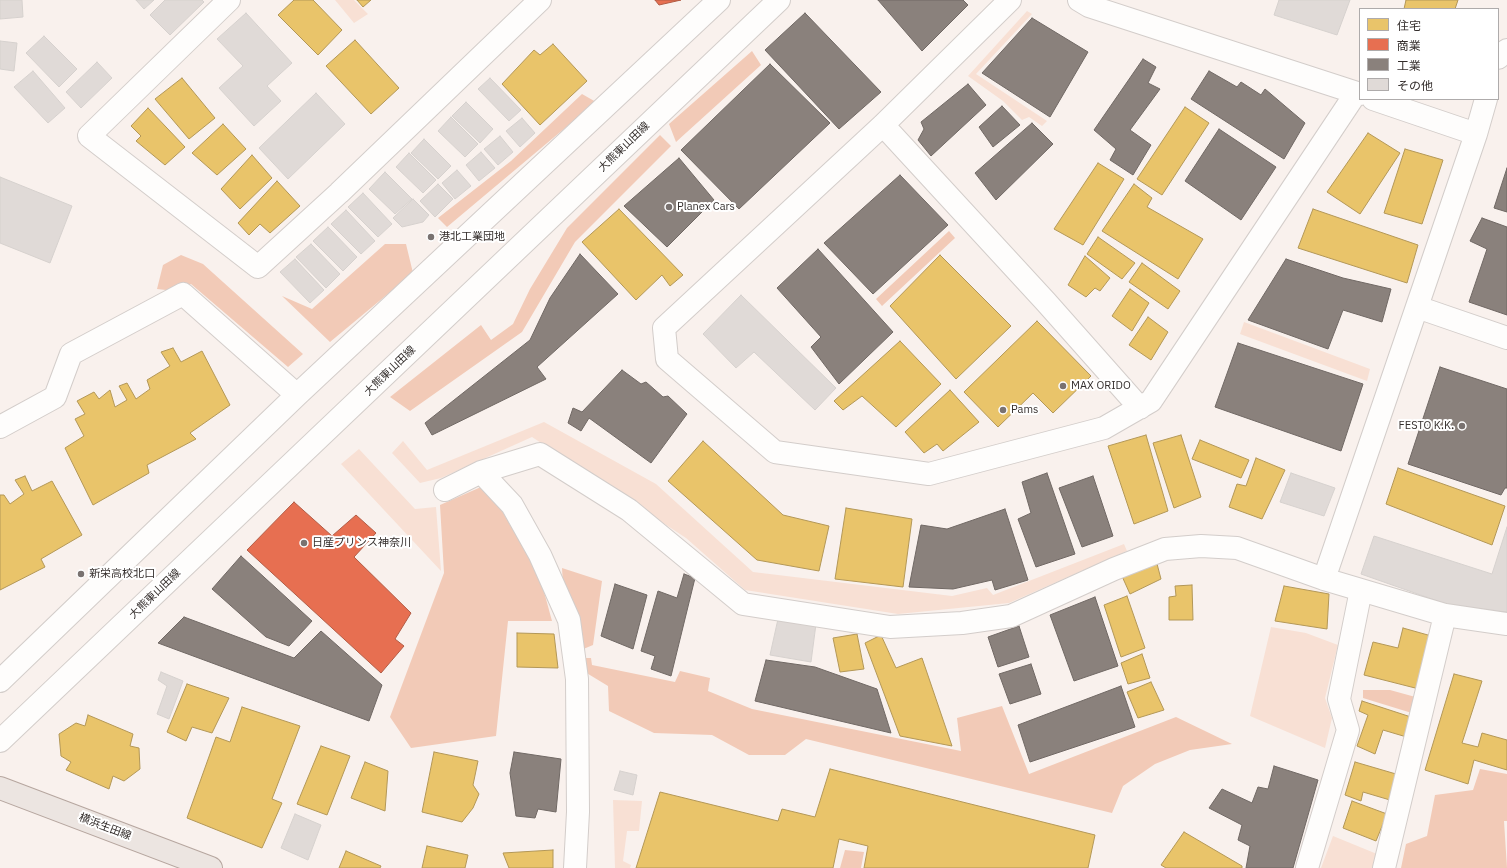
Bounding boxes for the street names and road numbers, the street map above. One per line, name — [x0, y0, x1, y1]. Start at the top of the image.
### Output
street label: 大熊東山田線 — [596, 119, 652, 175]
street label: 大熊東山田線 — [362, 343, 418, 399]
street label: 大熊東山田線 — [127, 566, 183, 622]
street label: 横浜生田線 — [77, 811, 133, 843]

